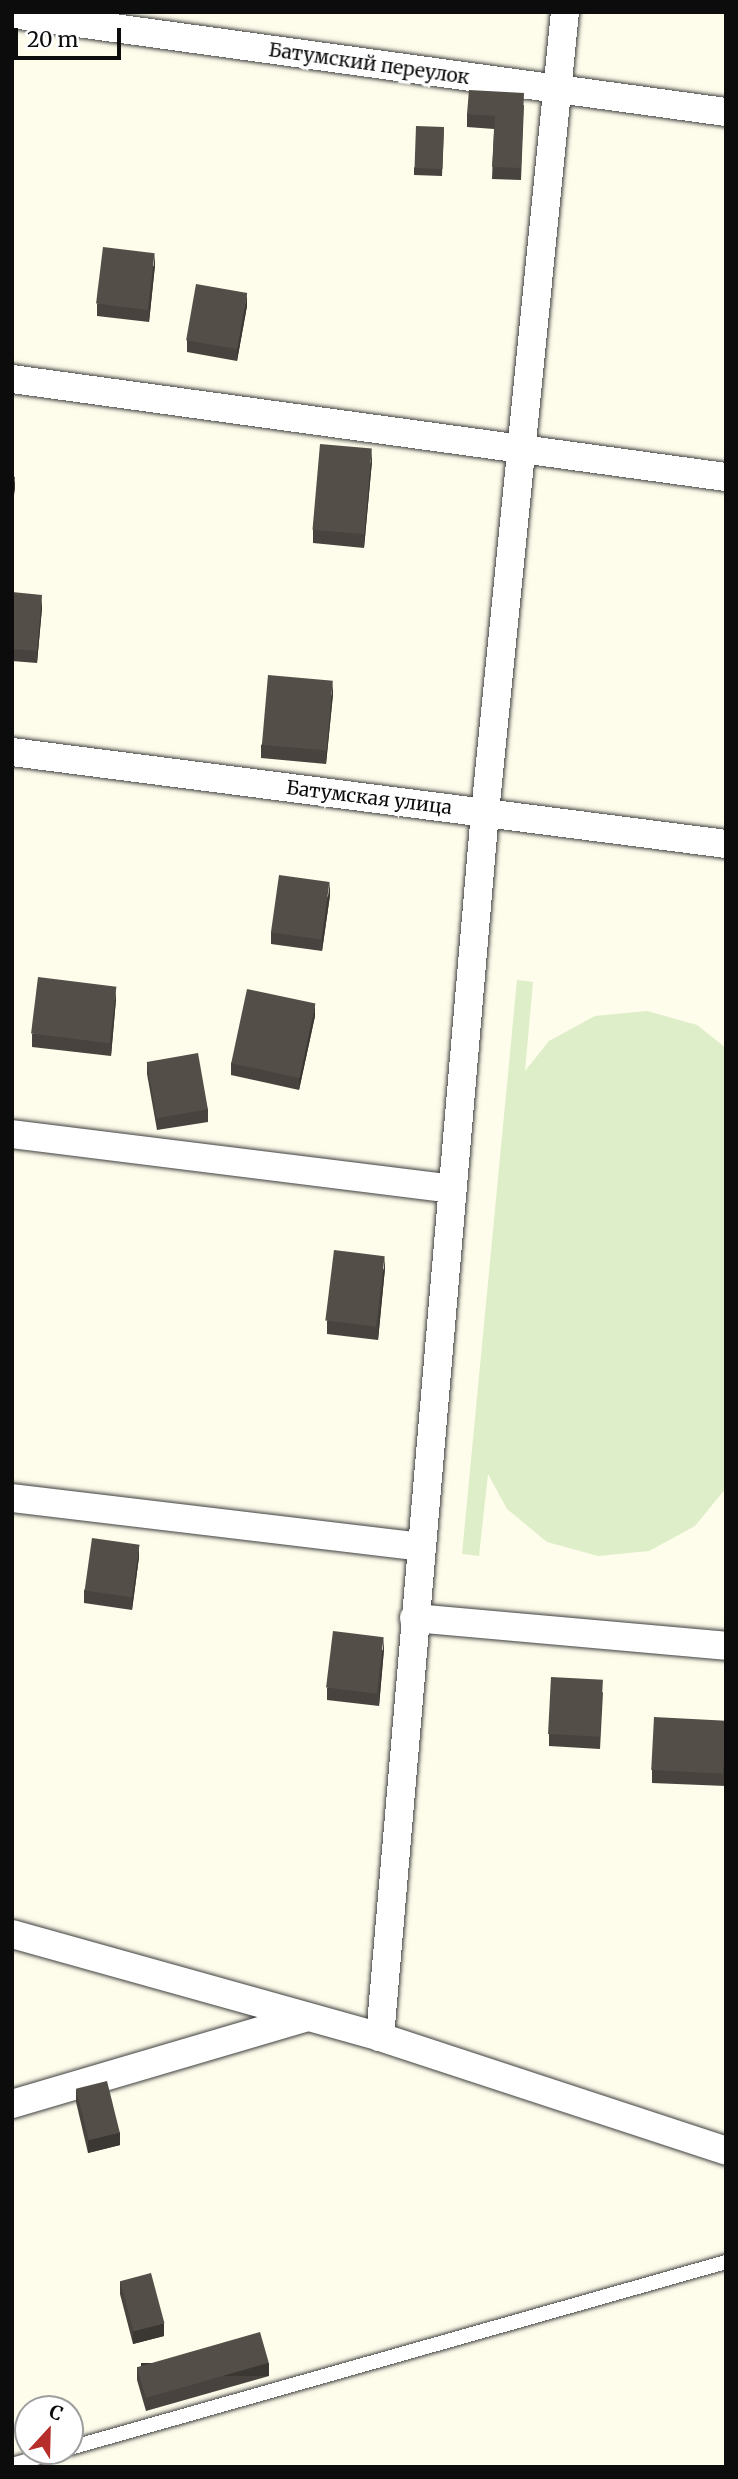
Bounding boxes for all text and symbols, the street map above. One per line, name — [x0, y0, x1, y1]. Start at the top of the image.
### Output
scale bar — [18, 14, 124, 58]
text: 20 m — [27, 26, 78, 53]
street label: Батумский переулок — [267, 39, 471, 89]
street label: Батумская улица — [285, 777, 453, 819]
north arrow — [14, 2395, 84, 2465]
text: С — [46, 2399, 66, 2426]

